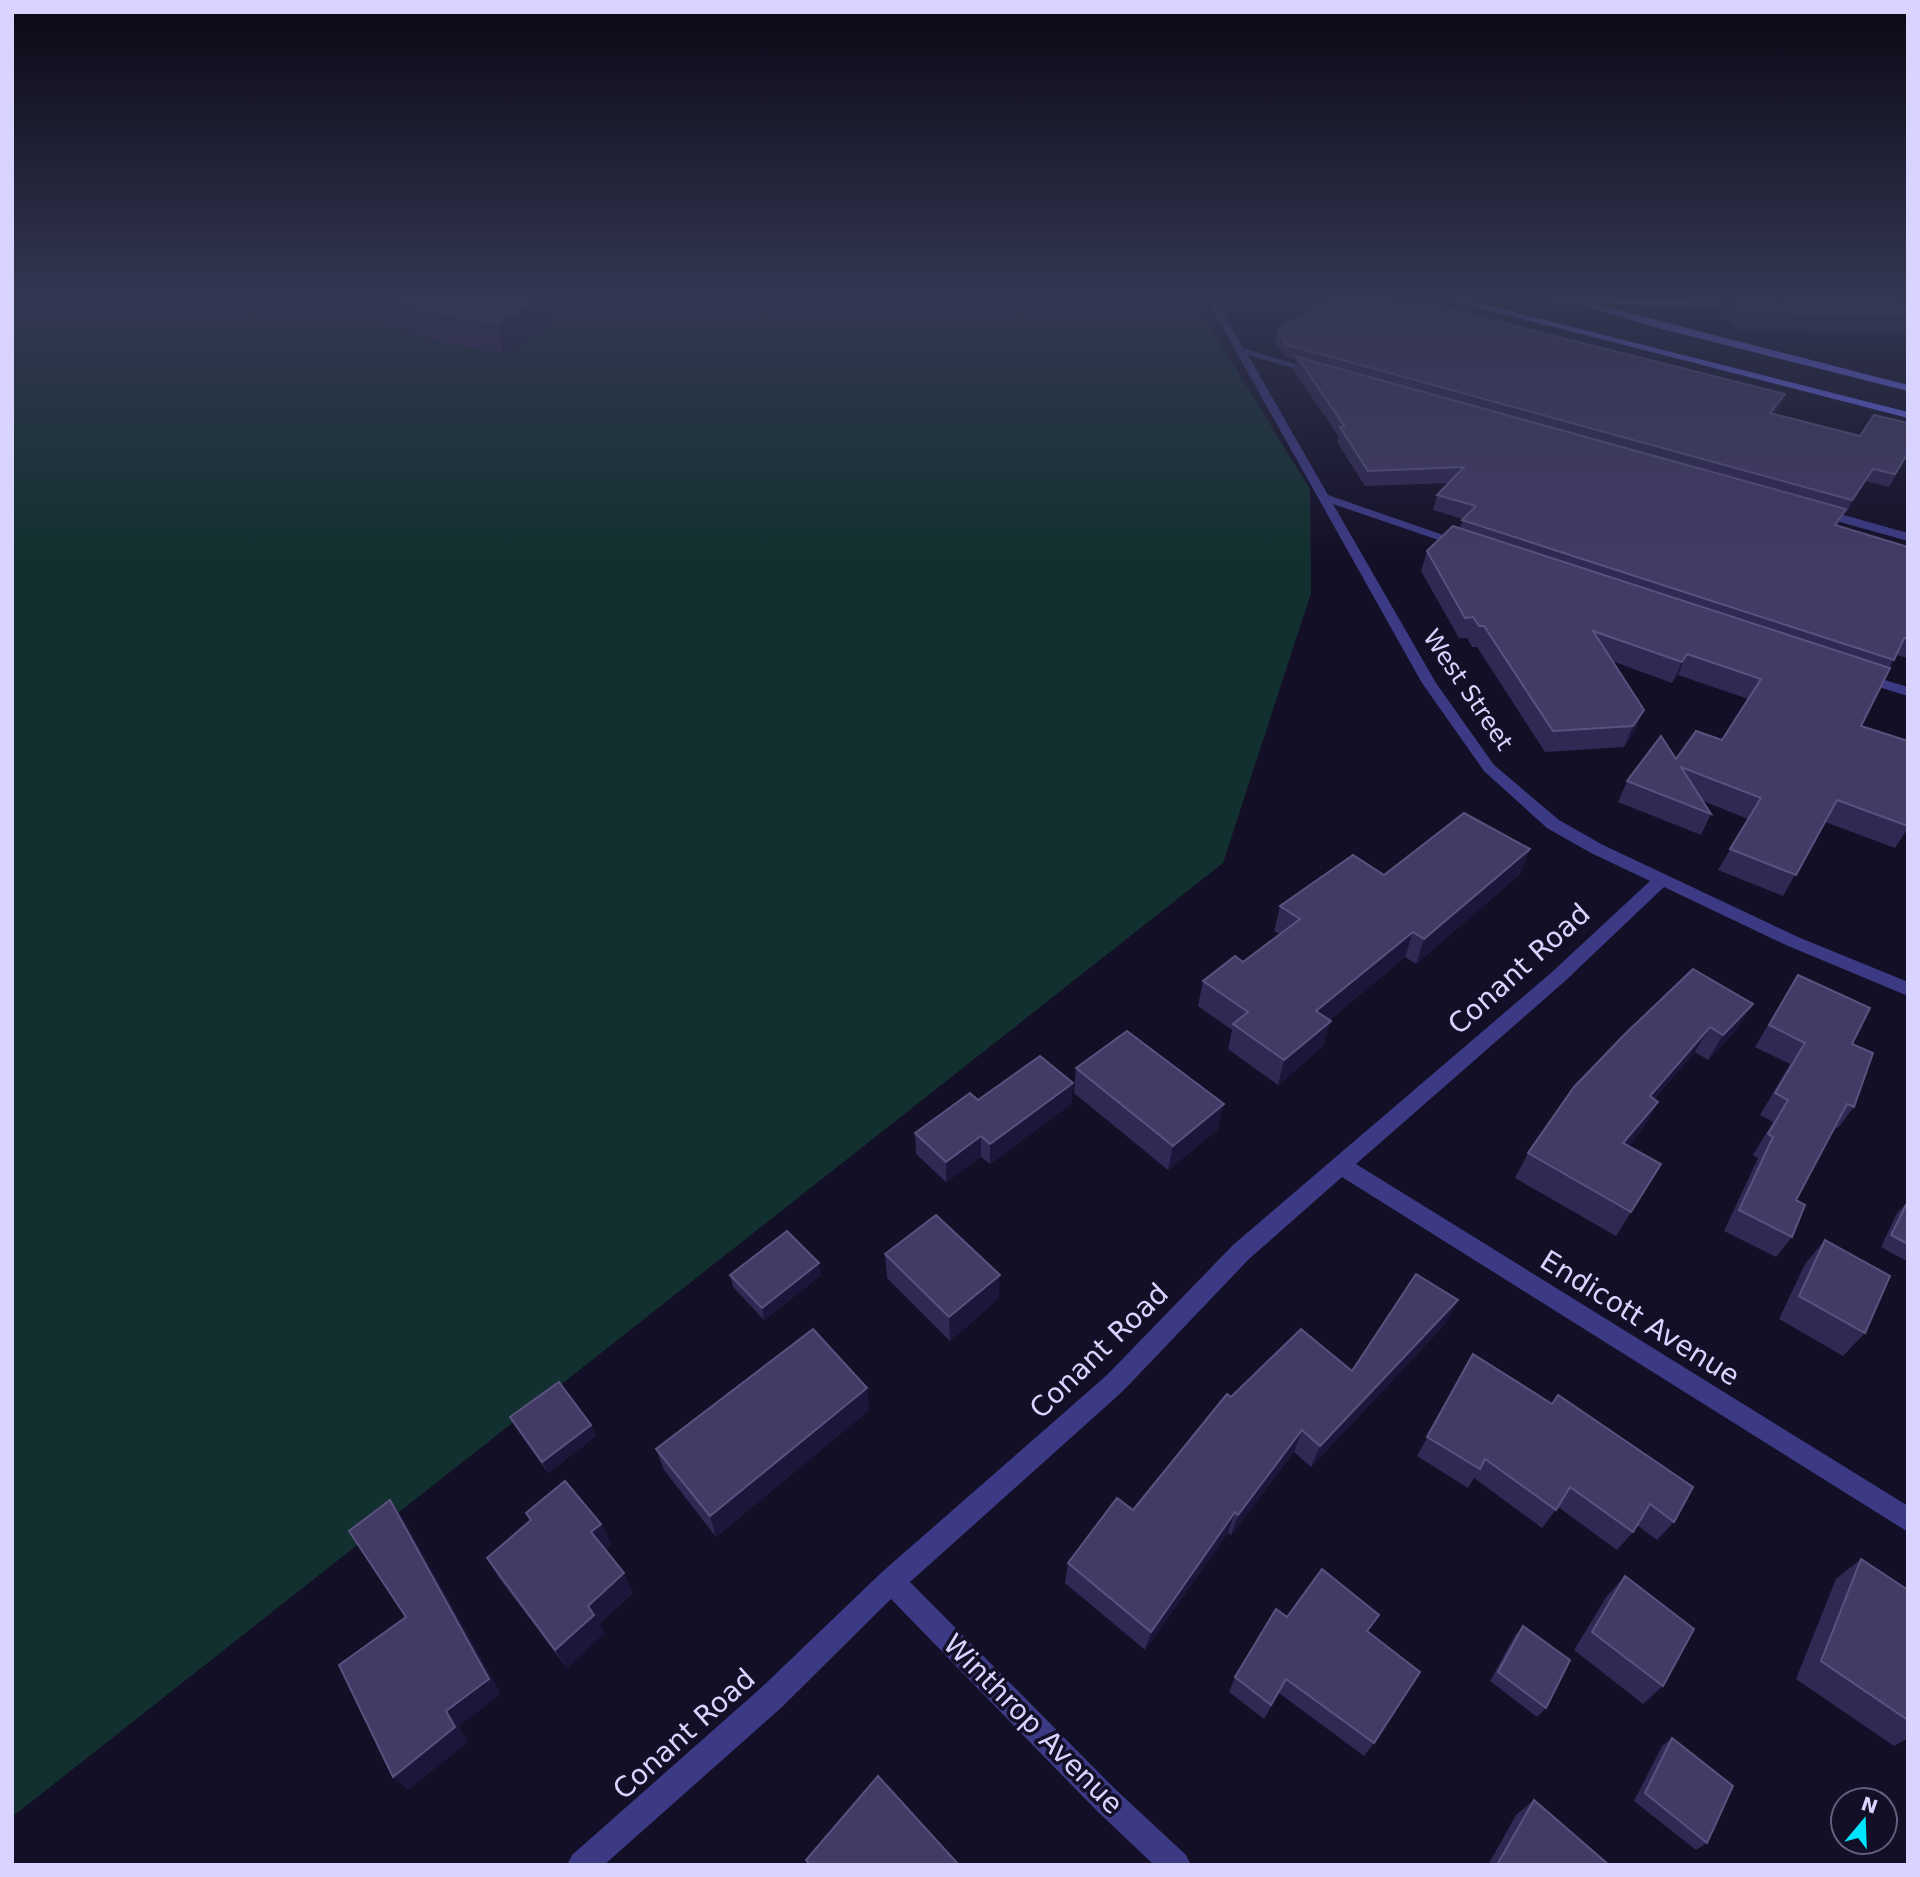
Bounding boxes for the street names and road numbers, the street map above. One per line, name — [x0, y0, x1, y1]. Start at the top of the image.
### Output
street label: West Street — [1417, 624, 1519, 756]
street label: Conant Road — [1441, 897, 1597, 1041]
street label: Endicott Avenue — [1534, 1243, 1746, 1393]
street label: Conant Road — [1023, 1277, 1175, 1425]
street label: Winthrop Avenue — [936, 1627, 1130, 1821]
street label: Conant Road — [606, 1662, 762, 1806]

